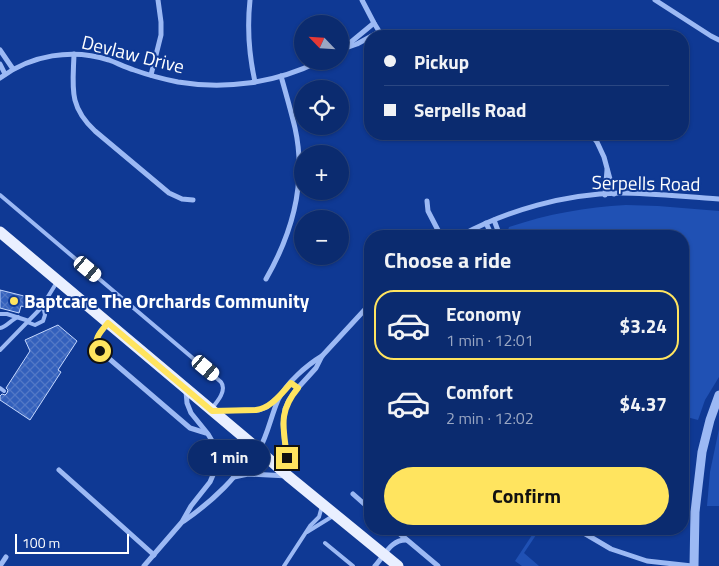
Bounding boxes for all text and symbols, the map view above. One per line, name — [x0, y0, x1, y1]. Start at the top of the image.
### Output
north arrow — [294, 15, 349, 70]
map controls — [294, 15, 349, 265]
street label: Devlaw Drive — [79, 27, 188, 80]
text: Pickup — [414, 47, 469, 76]
button: locate — [294, 80, 349, 135]
text: Serpells Road — [414, 95, 526, 124]
button: + — [294, 145, 349, 200]
street label: Serpells Road — [591, 167, 701, 198]
button: − — [294, 210, 349, 265]
text: Choose a ride — [384, 243, 511, 277]
car — [71, 254, 104, 284]
place label: Baptcare The Orchards Community — [24, 286, 310, 315]
marker: Baptcare The Orchards Community — [8, 295, 20, 307]
text: Economy — [446, 299, 521, 328]
icon: car — [386, 303, 431, 348]
text: $3.24 — [620, 311, 667, 340]
text: 1 min · 12:01 — [446, 328, 534, 352]
route start — [89, 340, 111, 362]
car — [189, 353, 222, 383]
text: Comfort — [446, 377, 513, 406]
icon: car — [386, 381, 431, 426]
text: $4.37 — [620, 389, 667, 418]
text: 2 min · 12:02 — [446, 406, 534, 430]
callout: 1 min — [187, 440, 270, 476]
text: 1 min — [210, 445, 248, 469]
route end — [276, 447, 298, 469]
button: Confirm — [384, 467, 669, 525]
scale bar — [15, 531, 129, 554]
text: 100 m — [22, 532, 60, 553]

